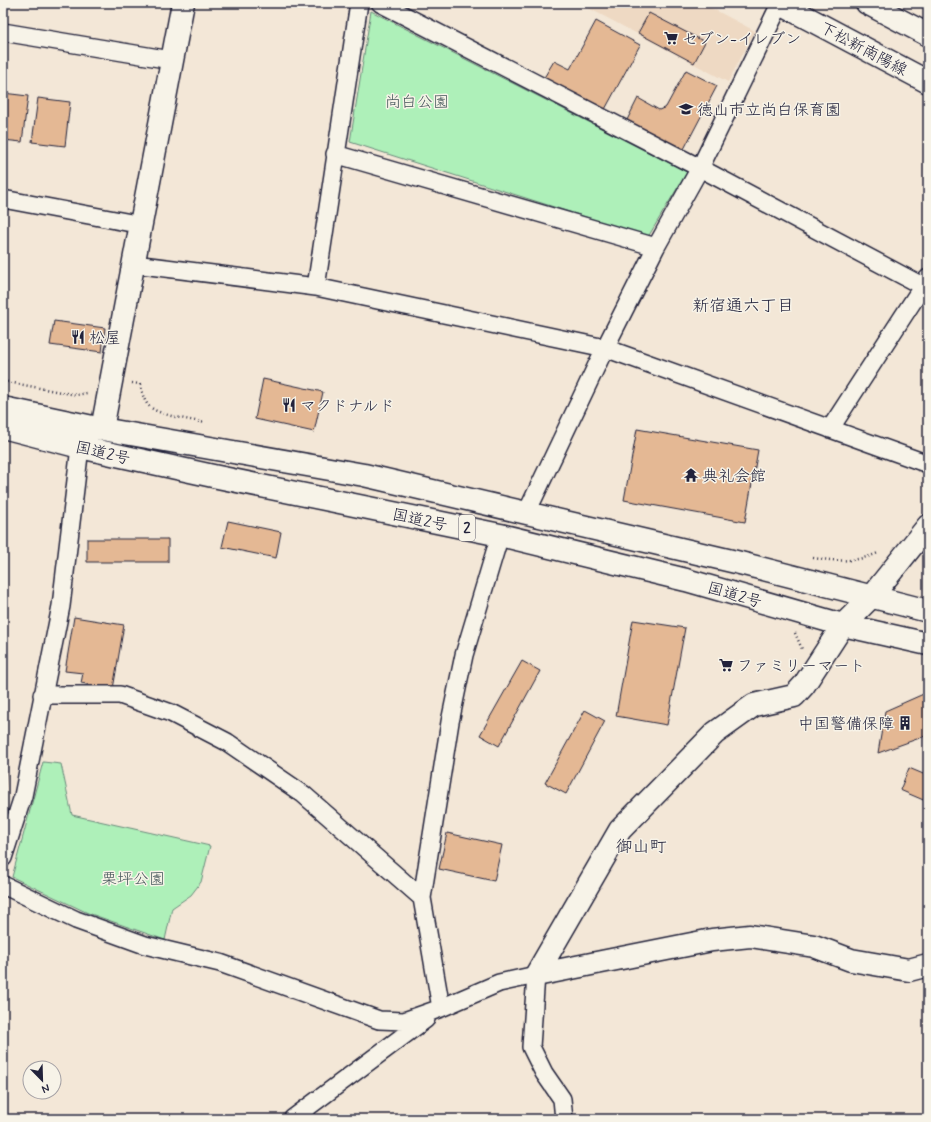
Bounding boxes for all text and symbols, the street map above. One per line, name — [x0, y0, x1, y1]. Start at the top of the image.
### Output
street label: 下松新南陽線 — [816, 18, 911, 81]
place label: セブン-イレブン — [682, 29, 801, 50]
supermarket icon: セブン-イレブン — [663, 30, 679, 46]
park label: 尚白公園 — [385, 92, 449, 113]
place label: 徳山市立尚白保育園 — [697, 100, 841, 121]
school or university icon: 徳山市立尚白保育園 — [678, 101, 694, 117]
district label: 新宿通六丁目 — [692, 295, 794, 317]
place label: 松屋 — [89, 328, 121, 349]
restaurant icon: 松屋 — [70, 329, 86, 345]
place label: マクドナルド — [300, 396, 395, 417]
restaurant icon: マクドナルド — [281, 397, 297, 413]
street label: 国道2号 — [73, 437, 132, 470]
place label: 典礼会館 — [702, 466, 766, 487]
temple icon: 典礼会館 — [683, 467, 699, 483]
street label: 国道2号 — [390, 504, 449, 537]
road number: 2 — [459, 515, 475, 541]
street label: 国道2号 — [705, 578, 764, 613]
place label: ファミリーマート — [737, 656, 865, 677]
supermarket icon: ファミリーマート — [718, 657, 734, 673]
place label: 中国警備保障 — [798, 714, 894, 735]
building icon: 中国警備保障 — [897, 715, 913, 731]
district label: 御山町 — [616, 836, 667, 858]
park label: 栗坪公園 — [101, 869, 165, 890]
north arrow — [22, 1060, 62, 1100]
text: N — [39, 1080, 52, 1096]

